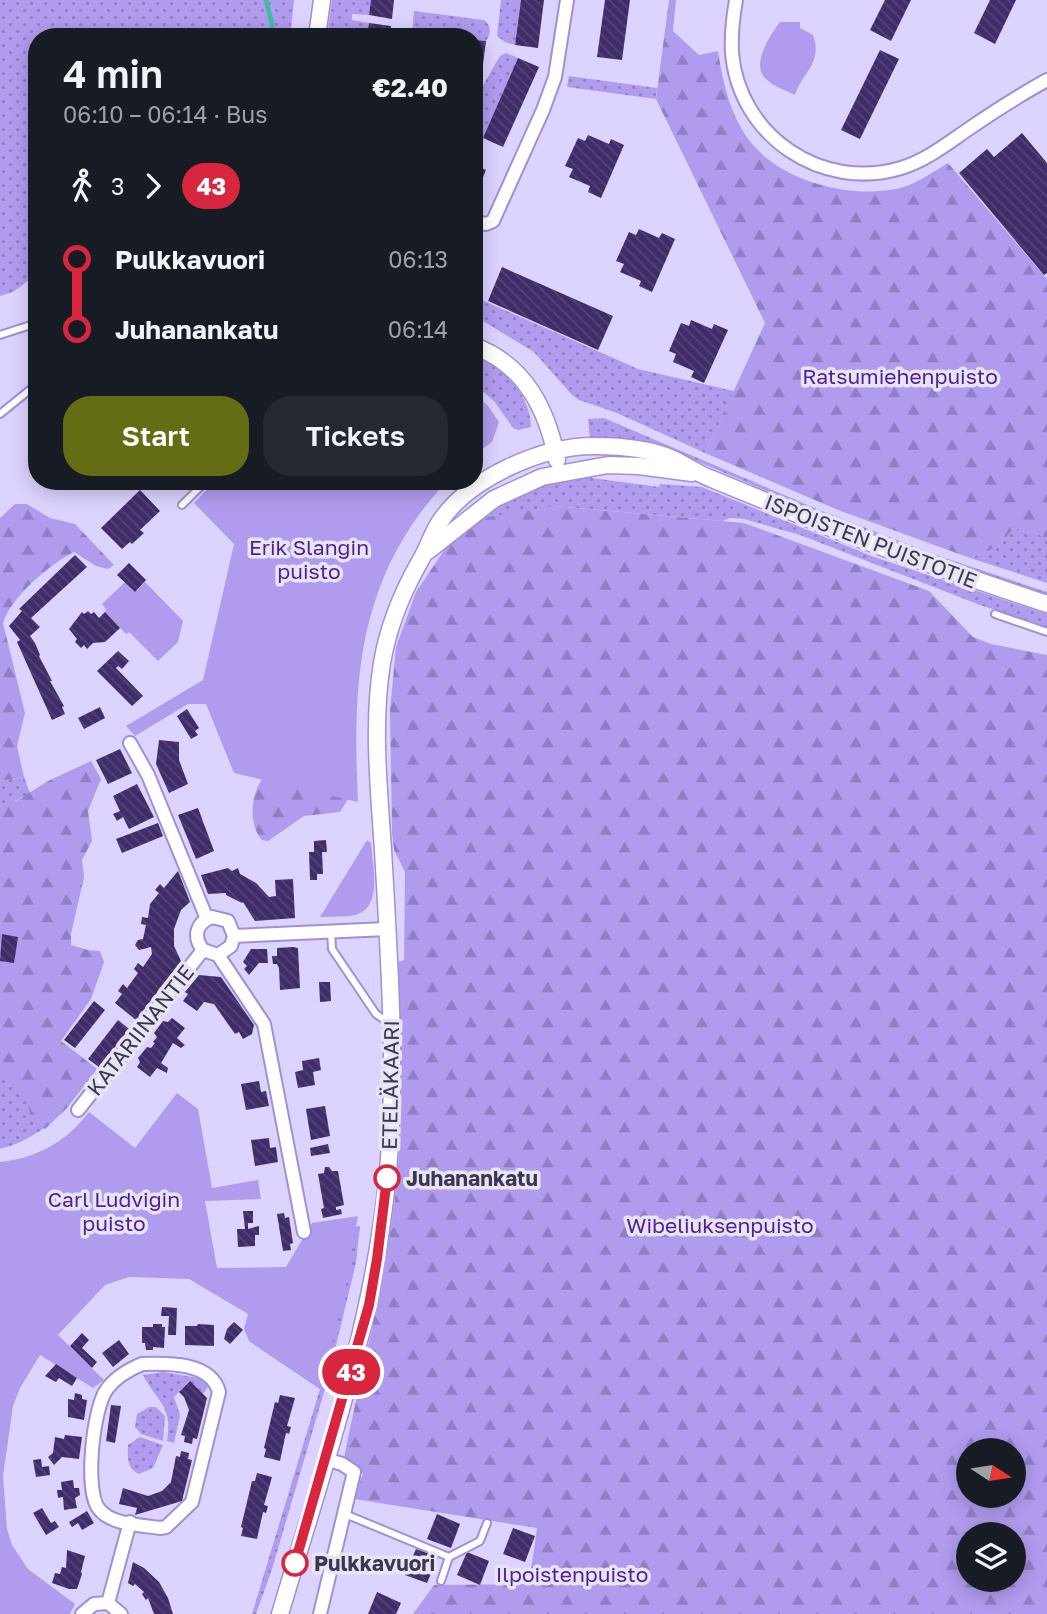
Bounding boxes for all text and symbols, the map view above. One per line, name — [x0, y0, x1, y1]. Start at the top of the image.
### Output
text: 4 min — [63, 51, 163, 96]
text: €2.40 — [372, 72, 448, 103]
text: 06:10 – 06:14 · Bus — [63, 100, 267, 128]
icon: walk — [63, 167, 101, 205]
icon: forward — [134, 167, 172, 205]
text: 43 — [196, 171, 226, 200]
text: 3 — [111, 172, 124, 200]
text: Pulkkavuori — [115, 244, 265, 275]
text: 06:13 — [388, 245, 448, 273]
text: Juhanankatu — [115, 314, 278, 345]
text: 06:14 — [388, 315, 448, 343]
park label: Ratsumiehenpuisto — [802, 363, 998, 389]
button: Start — [63, 396, 249, 476]
button: Tickets — [263, 396, 448, 476]
street label: ISPOISTEN PUISTOTIE — [761, 489, 981, 593]
park label: Erik Slangin puisto — [249, 534, 369, 584]
street label: KATARIINANTIE — [81, 960, 199, 1100]
street label: ETELÄKAARI — [376, 1020, 404, 1150]
marker: Juhanankatu — [374, 1165, 400, 1191]
place label: Juhanankatu — [406, 1165, 538, 1191]
park label: Carl Ludvigin puisto — [48, 1186, 180, 1236]
park label: Wibeliuksenpuisto — [626, 1212, 814, 1238]
line badge: 43 — [320, 1349, 382, 1395]
text: 43 — [336, 1357, 366, 1386]
north arrow — [956, 1438, 1026, 1508]
map controls — [956, 1438, 1026, 1592]
button: layers — [956, 1522, 1026, 1592]
marker: Pulkkavuori — [282, 1550, 308, 1576]
place label: Pulkkavuori — [314, 1550, 435, 1576]
park label: Ilpoistenpuisto — [496, 1561, 648, 1587]

